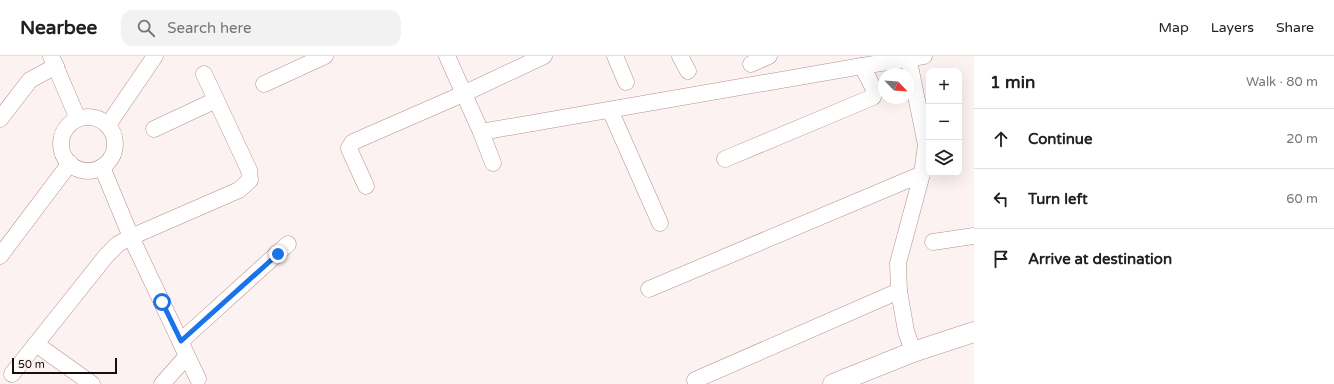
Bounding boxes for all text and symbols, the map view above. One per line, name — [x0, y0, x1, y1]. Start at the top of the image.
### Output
search box — [121, 10, 401, 46]
text: Nearbee — [20, 17, 97, 39]
icon: search — [135, 17, 157, 39]
text: Search here — [167, 19, 252, 37]
text: Map — [1159, 19, 1189, 36]
text: Layers — [1211, 19, 1254, 36]
text: Share — [1276, 19, 1314, 36]
north arrow — [878, 68, 914, 104]
map controls — [926, 68, 962, 176]
button: + — [926, 68, 962, 104]
text: 1 min — [990, 72, 1035, 93]
text: Walk · 80 m — [1246, 74, 1318, 90]
button: − — [926, 104, 962, 140]
icon: ahead — [990, 128, 1012, 150]
text: Continue — [1028, 130, 1092, 148]
text: 20 m — [1286, 131, 1318, 147]
button: layers — [926, 140, 962, 176]
icon: left — [990, 188, 1012, 210]
text: Turn left — [1028, 190, 1088, 208]
text: 60 m — [1286, 191, 1318, 207]
route end — [269, 245, 287, 263]
icon: arrive — [990, 248, 1012, 270]
text: Arrive at destination — [1028, 250, 1172, 268]
route start — [153, 293, 171, 311]
scale bar — [12, 356, 117, 375]
text: 50 m — [18, 358, 45, 371]

